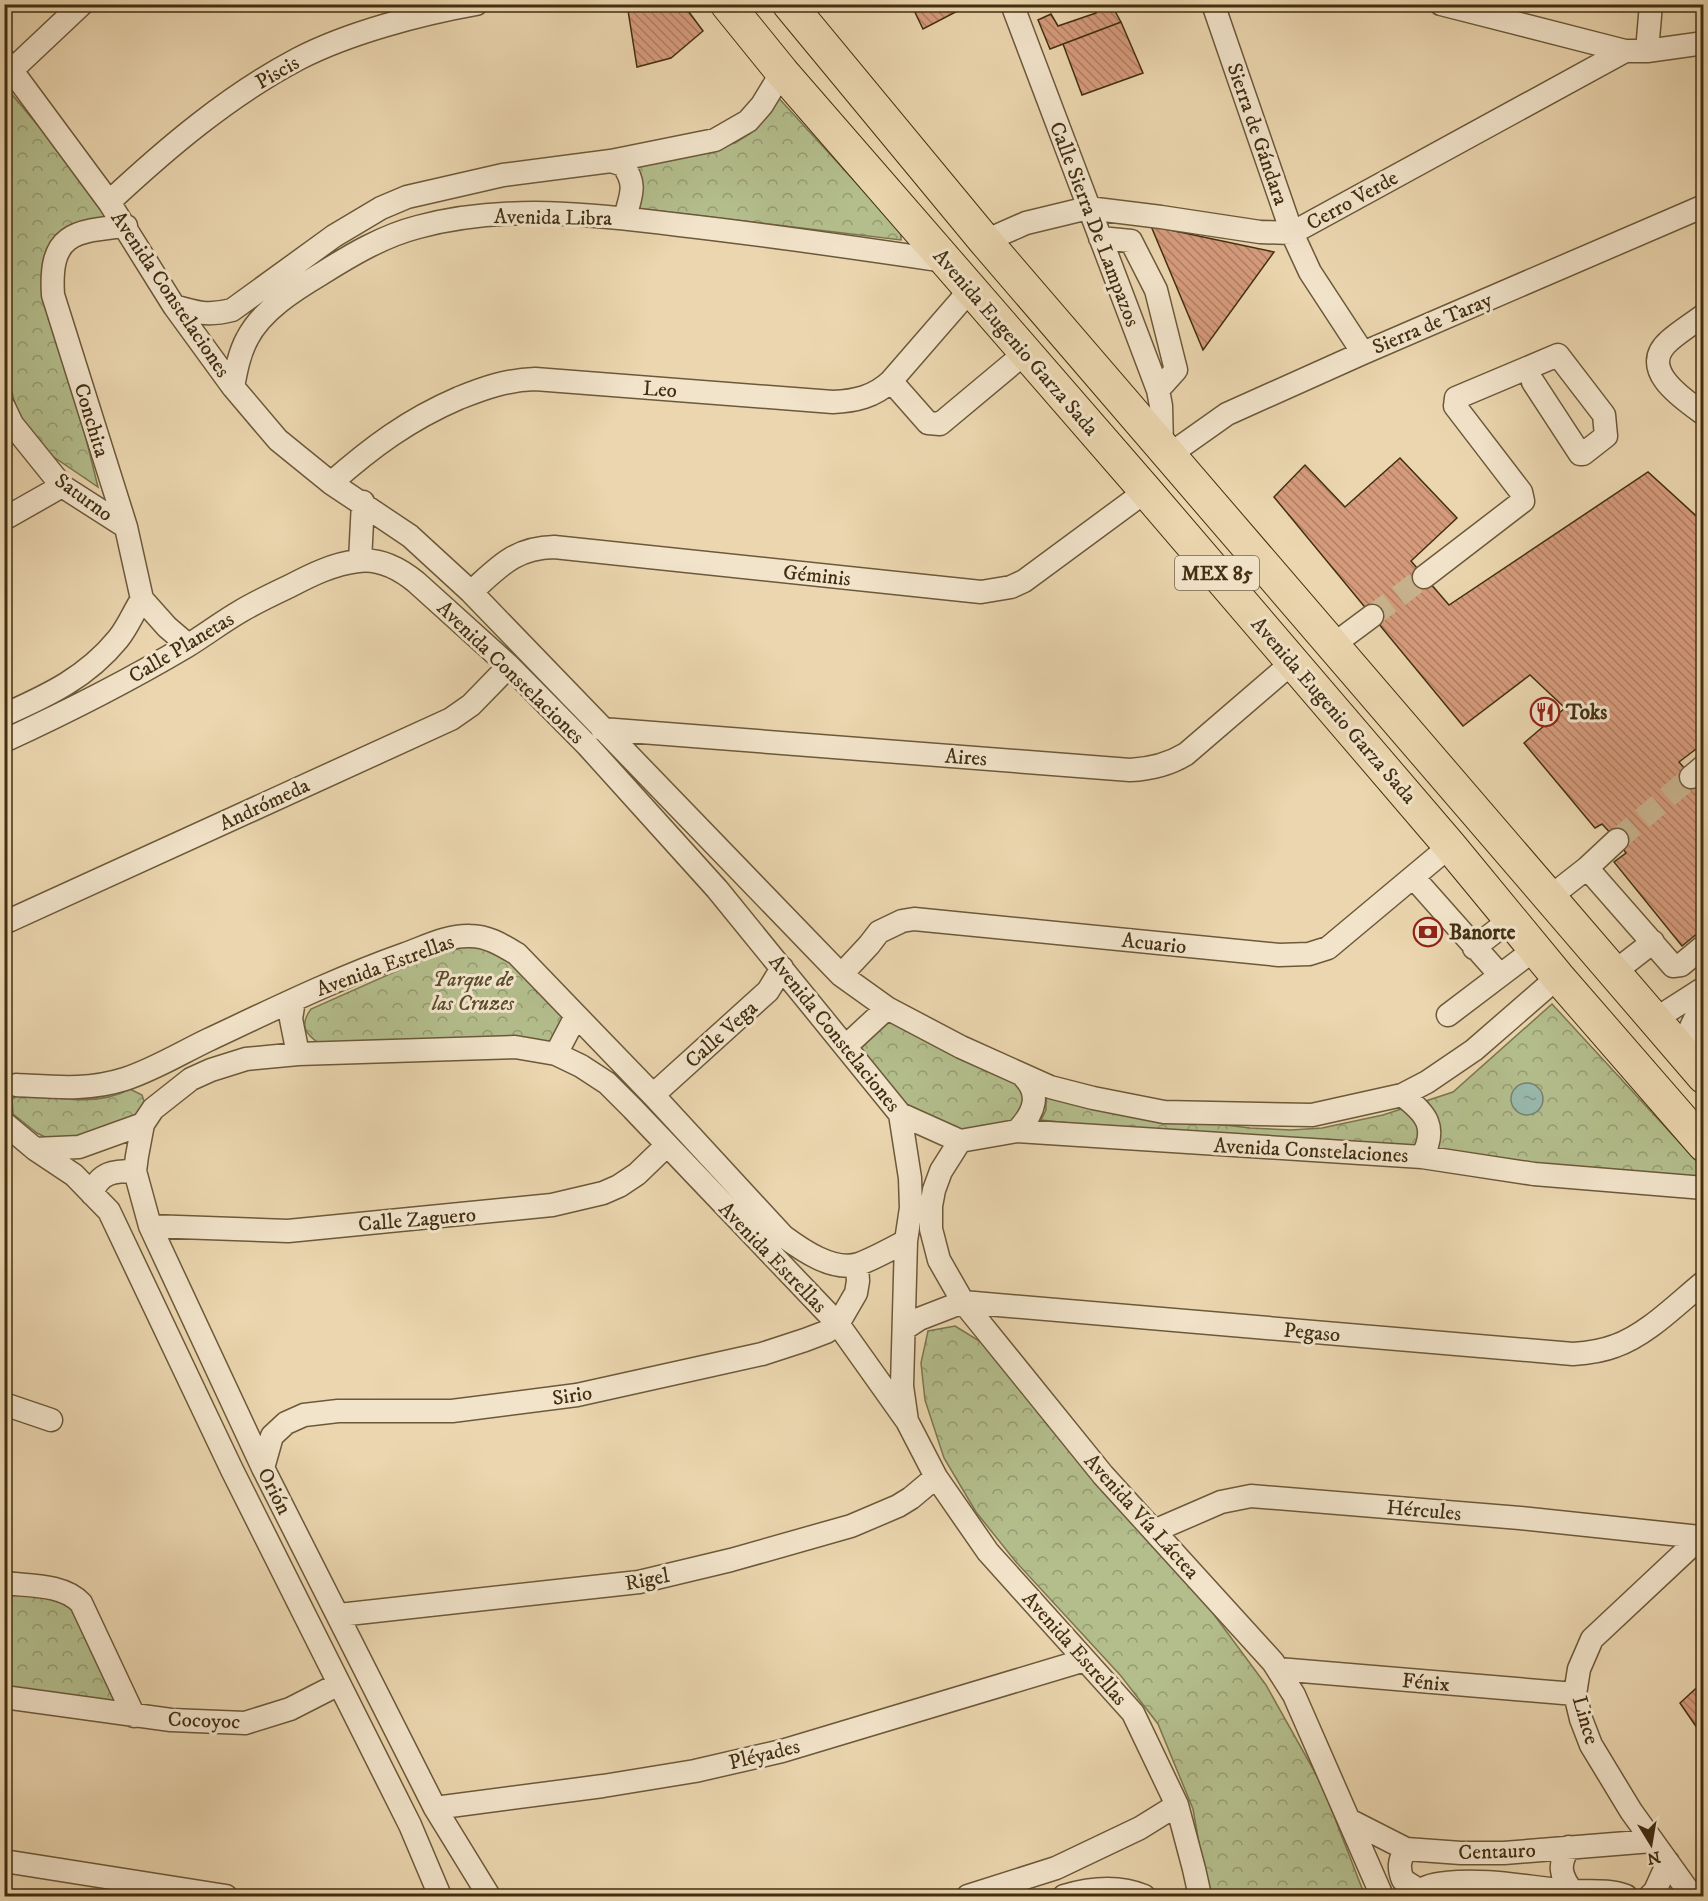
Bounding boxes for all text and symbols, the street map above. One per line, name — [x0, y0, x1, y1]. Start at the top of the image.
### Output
street label: Piscis — [251, 50, 304, 96]
street label: Sierra de Gándara — [1221, 60, 1294, 209]
street label: Calle Sierra De Lampazos — [1043, 118, 1145, 330]
street label: Cerro Verde — [1302, 165, 1403, 237]
street label: Avenida Libra — [494, 204, 612, 232]
street label: Avenida Constelaciones — [105, 206, 236, 383]
street label: Avenida Eugenio Garza Sada — [927, 244, 1104, 442]
street label: Sierra de Taray — [1369, 287, 1497, 361]
street label: Leo — [642, 376, 678, 404]
street label: Conchita — [67, 380, 115, 461]
street label: Saturno — [49, 468, 118, 528]
road number: MEX 85 — [1175, 556, 1259, 590]
street label: Géminis — [782, 560, 852, 592]
street label: Avenida Constelaciones — [431, 596, 590, 750]
street label: Calle Planetas — [124, 606, 239, 689]
street label: Avenida Eugenio Garza Sada — [1245, 612, 1422, 810]
restaurant icon: Toks — [1529, 696, 1561, 728]
place label: Toks — [1565, 700, 1607, 726]
street label: Aires — [944, 744, 988, 772]
street label: Andrómeda — [215, 773, 314, 837]
bank icon: Banorte — [1412, 916, 1444, 948]
place label: Banorte — [1449, 920, 1516, 946]
street label: Acuario — [1120, 928, 1188, 960]
street label: Avenida Estrellas — [313, 929, 458, 1003]
street label: Avenida Constelaciones — [763, 950, 906, 1118]
park label: Parque de las Cruzes — [431, 967, 515, 1017]
street label: Calle Vega — [680, 995, 763, 1074]
street label: Avenida Constelaciones — [1213, 1133, 1409, 1169]
street label: Avenida Estrellas — [713, 1197, 832, 1319]
street label: Calle Zaguero — [357, 1202, 477, 1238]
street label: Pegaso — [1282, 1318, 1341, 1348]
street label: Sirio — [550, 1380, 594, 1412]
street label: Avenida Vía Láctea — [1078, 1448, 1205, 1585]
street label: Orión — [251, 1464, 297, 1519]
street label: Hércules — [1385, 1495, 1462, 1527]
street label: Rigel — [623, 1563, 672, 1597]
street label: Avenida Estrellas — [1016, 1586, 1132, 1711]
street label: Fénix — [1401, 1668, 1451, 1698]
street label: Lince — [1566, 1693, 1604, 1748]
street label: Cocoyoc — [167, 1707, 241, 1735]
street label: Pléyades — [726, 1734, 802, 1776]
north arrow — [1621, 1814, 1681, 1874]
street label: Centauro — [1458, 1838, 1536, 1866]
text: N — [1645, 1847, 1662, 1869]

